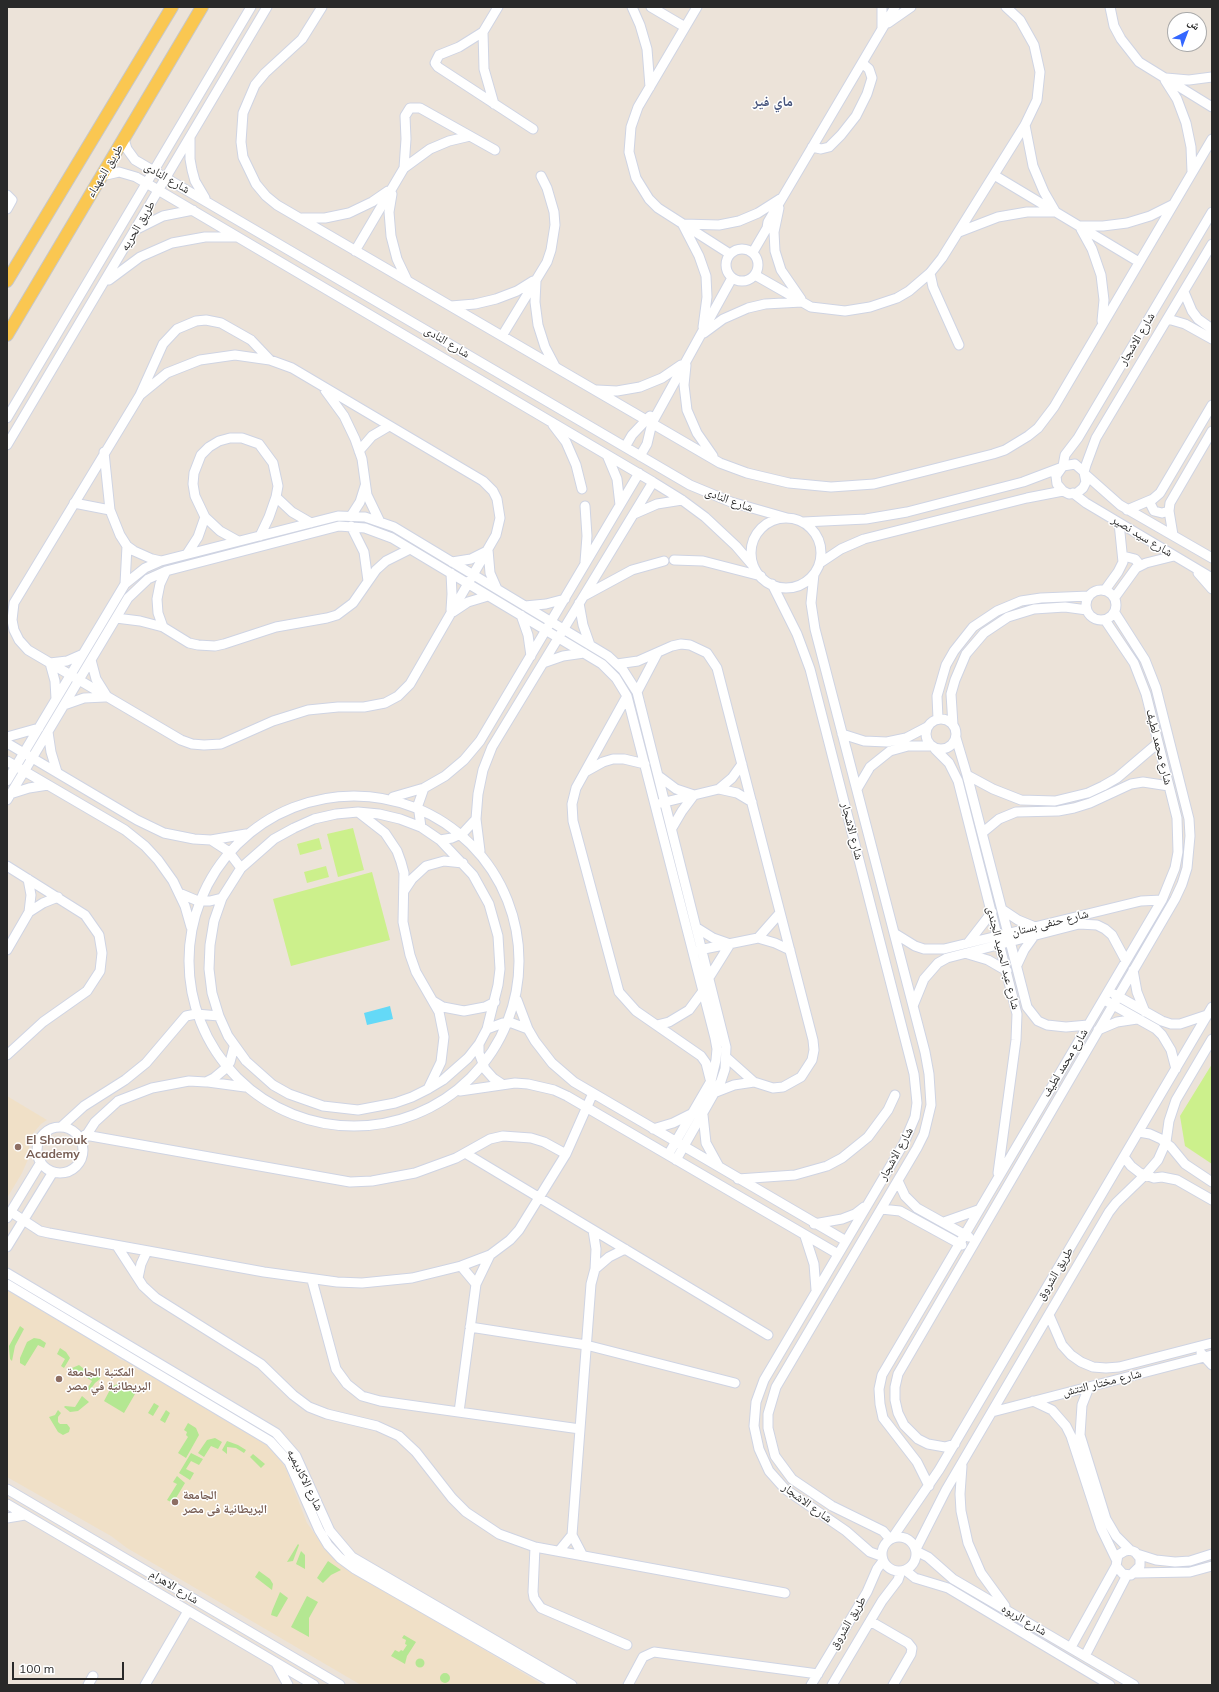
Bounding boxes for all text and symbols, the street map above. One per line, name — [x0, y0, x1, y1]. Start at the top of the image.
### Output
north arrow — [1167, 12, 1207, 52]
text: ش — [1185, 15, 1203, 33]
district label: ماي فير — [753, 94, 793, 110]
street label: طريق الشهداء — [84, 142, 126, 200]
street label: شارع النادى — [142, 159, 192, 197]
street label: طريق الحريه — [118, 199, 158, 253]
street label: شارع الاشجار — [1116, 310, 1158, 368]
street label: شارع النادى — [422, 323, 472, 361]
street label: شارع النادى — [703, 485, 755, 515]
street label: شارع سيد نصير — [1109, 512, 1175, 560]
street label: شارع محمد لطيف — [1143, 708, 1175, 786]
street label: شارع الاشجار — [838, 801, 866, 861]
street label: شارع عبد الحميد الجندى — [983, 905, 1023, 1011]
street label: شارع حنفى بستان — [1010, 906, 1090, 940]
street label: شارع محمد لطيف — [1039, 1026, 1091, 1100]
street label: شارع الاشجار — [876, 1125, 916, 1183]
place label: El Shorouk Academy — [26, 1133, 87, 1161]
marker: El Shorouk Academy — [13, 1142, 23, 1152]
street label: طريق الشروق — [1034, 1245, 1076, 1303]
place label: المكتبة الجامعة البريطانية في مصر — [67, 1365, 151, 1393]
street label: شارع مختار التتش — [1061, 1366, 1143, 1400]
marker: المكتبة الجامعة البريطانية في مصر — [54, 1374, 64, 1384]
street label: شارع الاكاديميه — [284, 1447, 326, 1513]
street label: شارع الاشجار — [779, 1480, 835, 1526]
place label: الجامعة البريطانية فى مصر — [183, 1488, 267, 1516]
marker: الجامعة البريطانية فى مصر — [170, 1497, 180, 1507]
street label: شارع الاهرام — [147, 1567, 201, 1607]
street label: طريق الشروق — [827, 1594, 869, 1652]
street label: شارع الربوه — [999, 1601, 1049, 1639]
scale bar — [14, 1654, 126, 1680]
text: 100 m — [19, 1661, 54, 1676]

